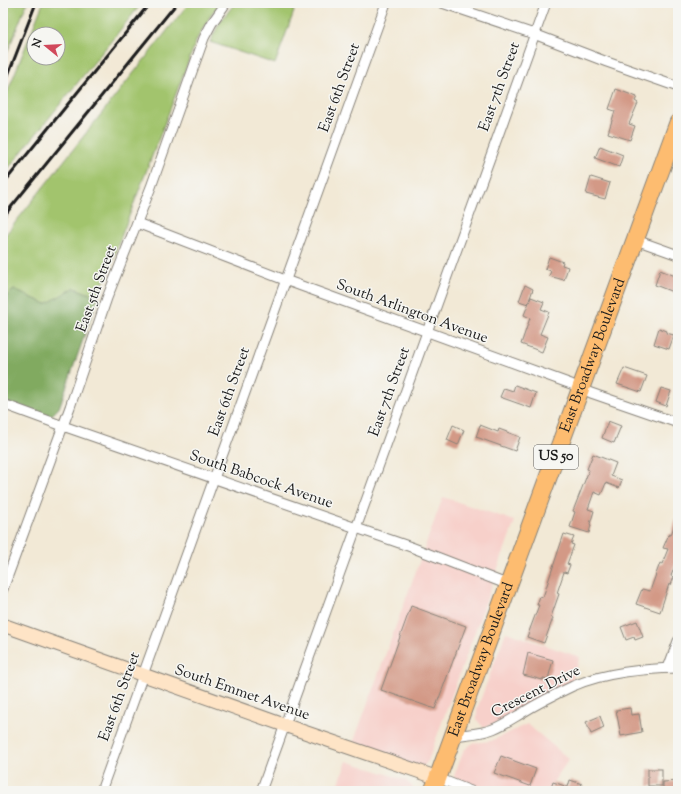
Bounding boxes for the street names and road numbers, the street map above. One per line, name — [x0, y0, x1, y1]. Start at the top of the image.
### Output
street label: East 7th Street — [474, 39, 526, 135]
street label: East 6th Street — [314, 41, 366, 135]
street label: East 5th Street — [72, 243, 122, 335]
street label: South Arlington Avenue — [333, 275, 491, 349]
street label: East Broadway Boulevard — [555, 275, 631, 436]
street label: East 7th Street — [364, 344, 416, 440]
street label: East 6th Street — [204, 345, 256, 439]
road number: US 50 — [534, 445, 578, 469]
street label: South Babcock Avenue — [186, 446, 336, 514]
street label: East Broadway Boulevard — [443, 579, 519, 740]
street label: East 6th Street — [94, 650, 146, 744]
street label: South Emmet Avenue — [171, 660, 313, 726]
street label: Crescent Drive — [488, 661, 584, 723]

